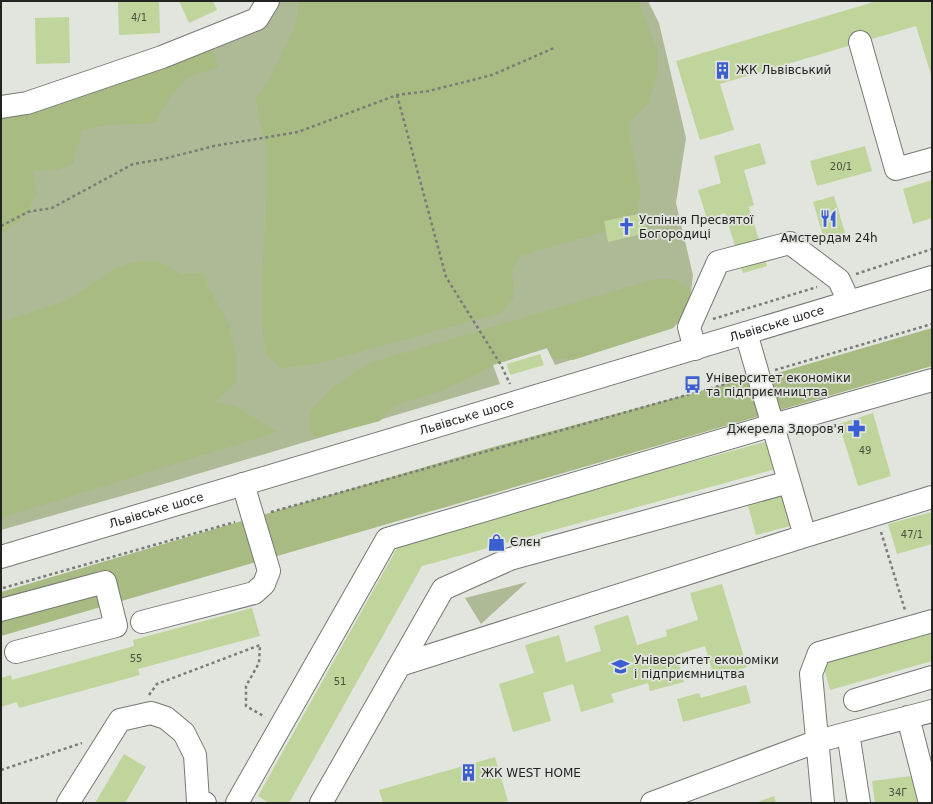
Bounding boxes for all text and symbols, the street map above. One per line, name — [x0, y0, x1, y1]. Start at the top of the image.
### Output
house number: 4/1 — [131, 12, 147, 23]
building icon: ЖК Львівський — [713, 60, 733, 80]
place label: ЖК Львівський — [736, 63, 831, 77]
house number: 20/1 — [830, 161, 852, 172]
restaurant icon: Амстердам 24h — [819, 209, 839, 229]
place label: Успіння Пресвятої Богородиці — [639, 213, 754, 241]
church icon: Успіння Пресвятої Богородиці — [616, 217, 636, 237]
place label: Амстердам 24h — [780, 231, 878, 245]
street label: Львівське шосе — [728, 303, 826, 345]
place label: Університет економіки та підприємництва — [706, 371, 851, 399]
bus stop icon: Університет економіки та підприємництва — [683, 375, 703, 395]
street label: Львівське шосе — [417, 396, 515, 438]
pharmacy icon: Джерела Здоров'я — [847, 419, 867, 439]
place label: Джерела Здоров'я — [727, 422, 844, 436]
house number: 49 — [859, 445, 871, 456]
street label: Львівське шосе — [107, 490, 205, 531]
house number: 47/1 — [901, 529, 923, 540]
shop icon: Єлєн — [487, 532, 507, 552]
place label: Єлєн — [510, 535, 540, 549]
house number: 55 — [130, 653, 142, 664]
place label: Університет економіки і підприємництва — [634, 653, 779, 681]
school or university icon: Університет економіки і підприємництва — [611, 657, 631, 677]
house number: 51 — [334, 676, 346, 687]
building icon: ЖК WEST HOME — [458, 763, 478, 783]
place label: ЖК WEST HOME — [481, 766, 581, 780]
house number: 34Г — [889, 787, 907, 798]

